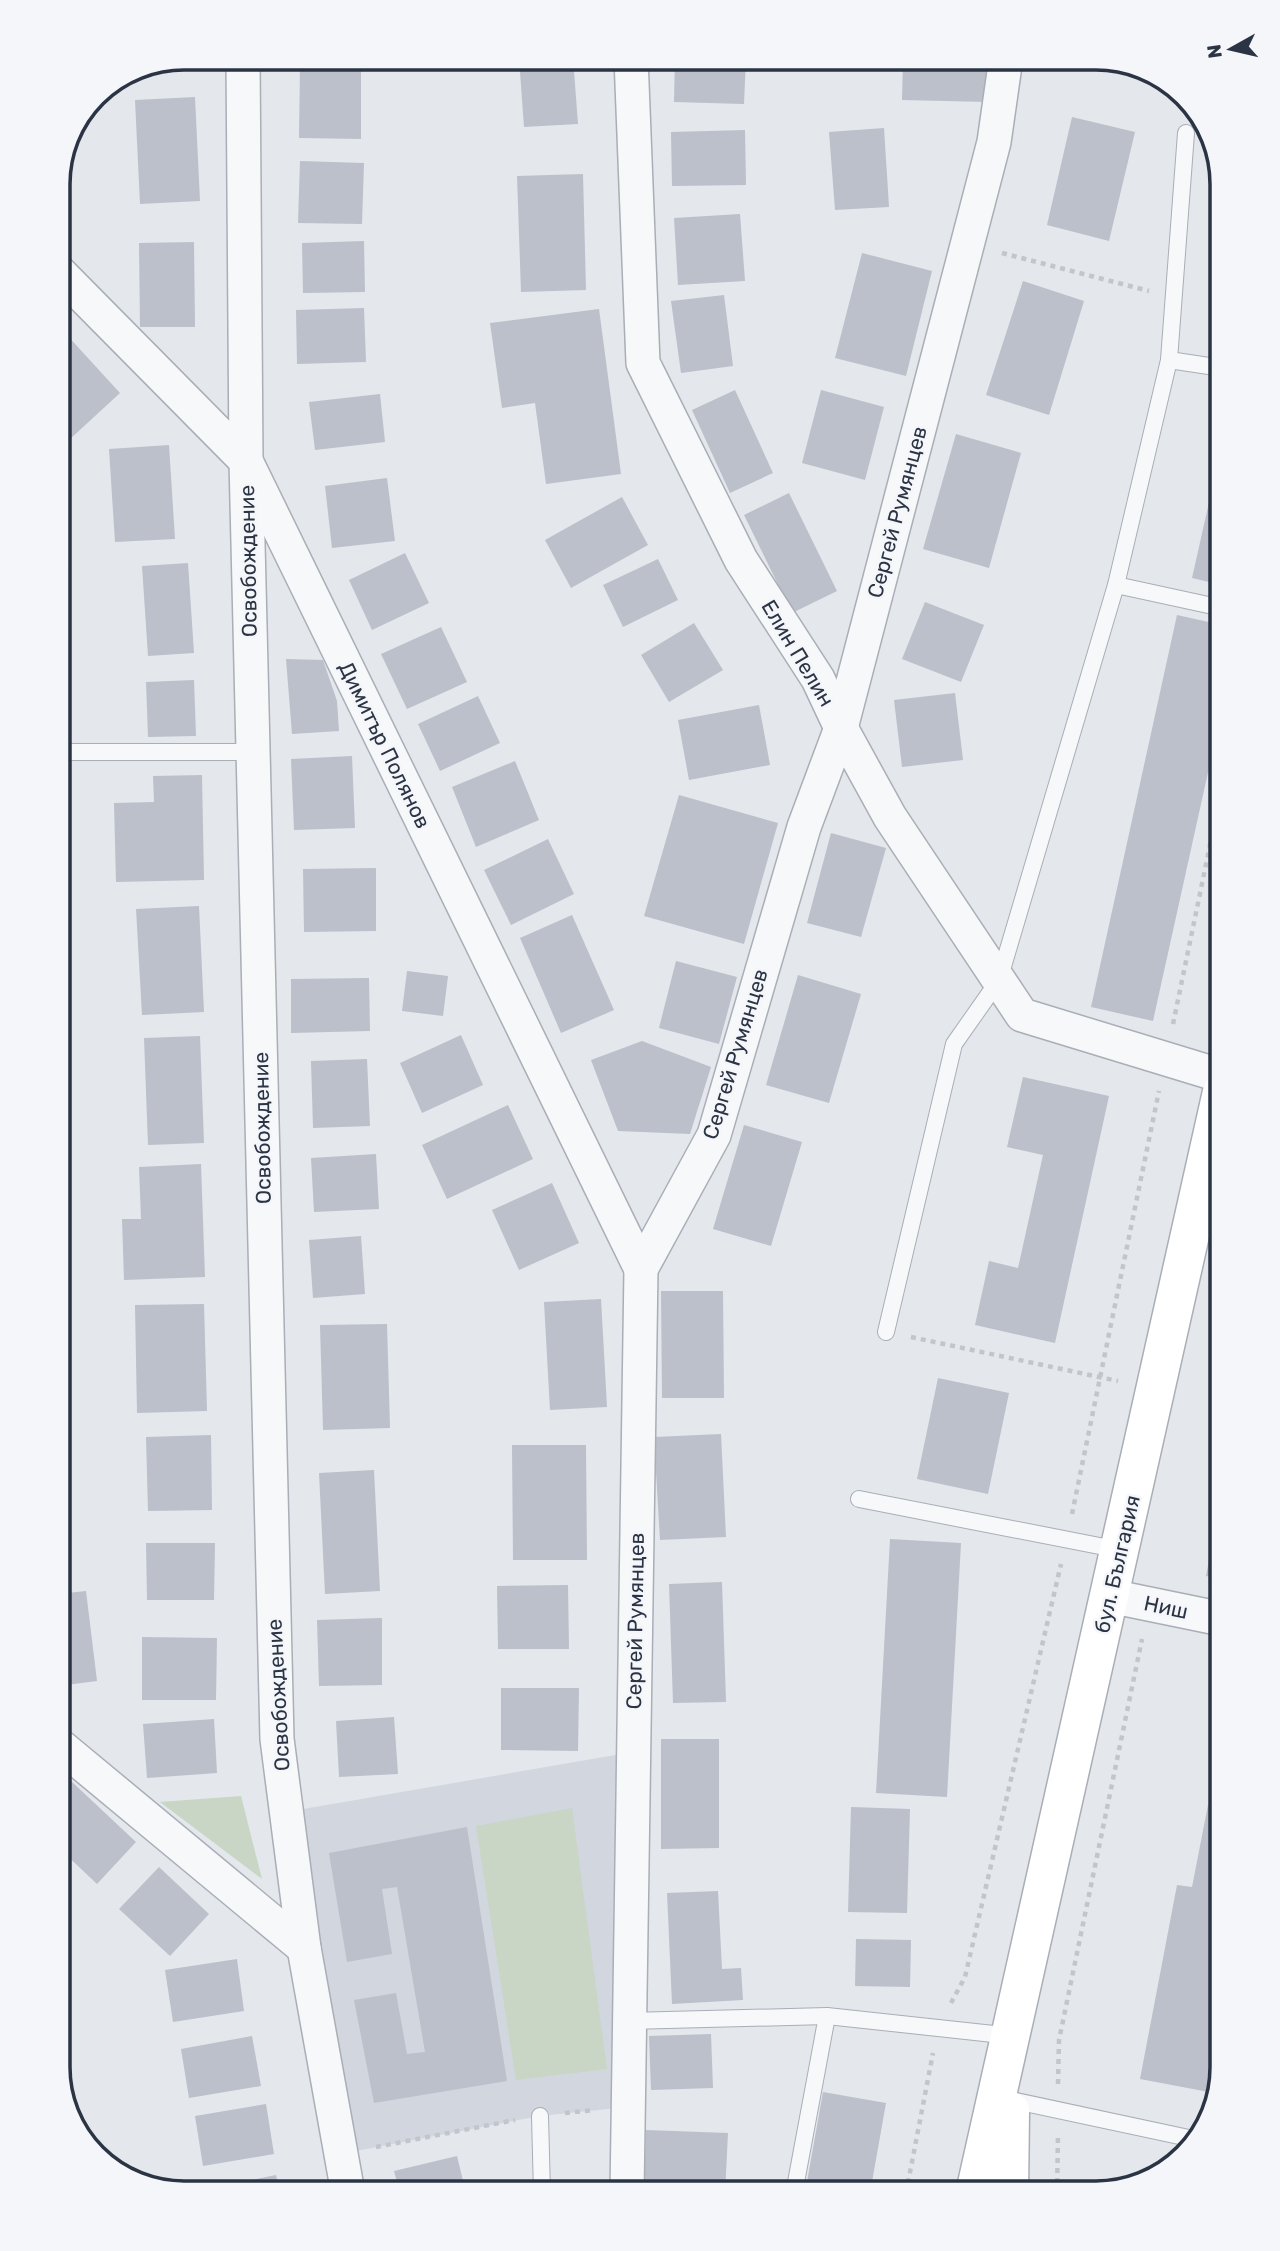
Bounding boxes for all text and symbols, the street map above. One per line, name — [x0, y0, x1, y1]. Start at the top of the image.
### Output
north arrow — [1196, 14, 1266, 84]
text: N — [1202, 43, 1227, 60]
street label: Сергей Румянцев — [862, 423, 932, 601]
street label: Освобождение — [234, 485, 262, 637]
street label: Елин Пелин — [756, 595, 840, 711]
street label: Димитър Полянов — [334, 658, 436, 832]
street label: Сергей Румянцев — [697, 966, 773, 1142]
street label: Освобождение — [248, 1052, 276, 1204]
street label: бул. България — [1089, 1493, 1145, 1635]
street label: Сергей Румянцев — [621, 1532, 649, 1710]
street label: Ниш — [1142, 1590, 1190, 1624]
street label: Освобождение — [262, 1618, 294, 1772]

